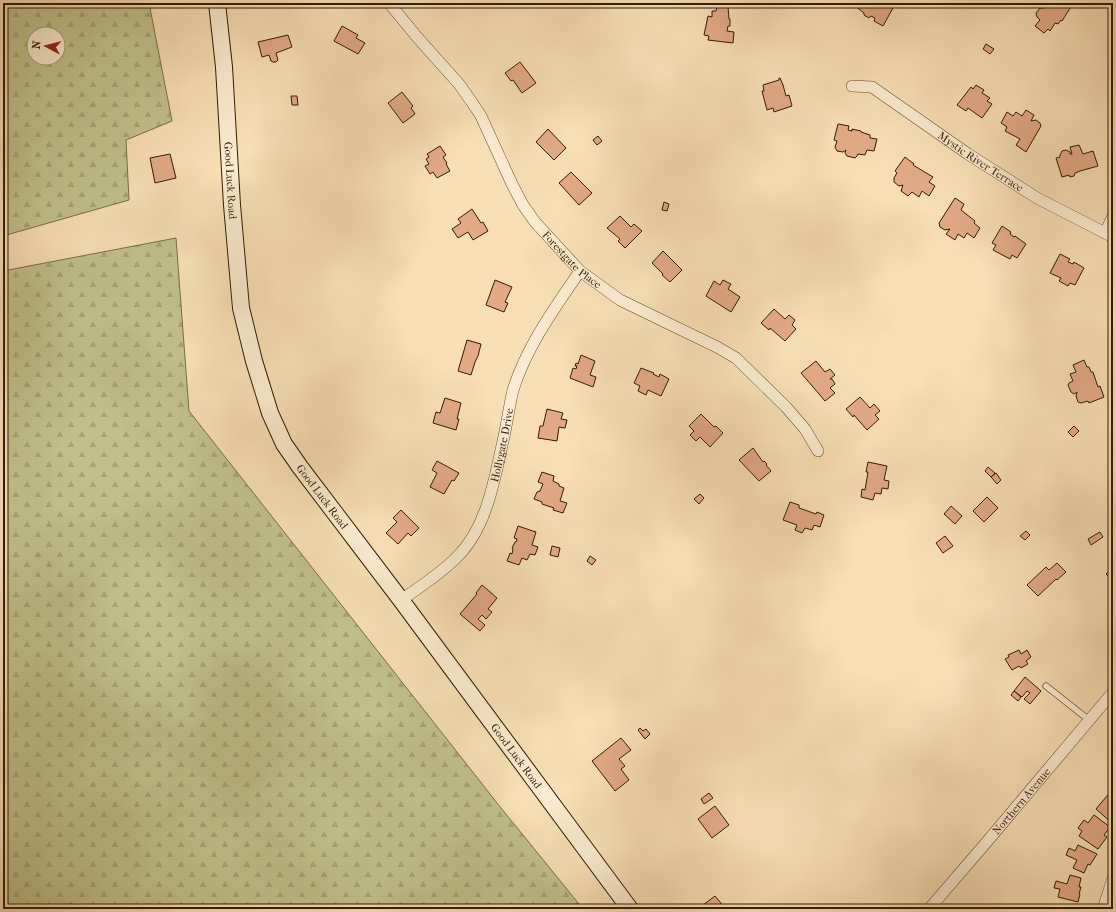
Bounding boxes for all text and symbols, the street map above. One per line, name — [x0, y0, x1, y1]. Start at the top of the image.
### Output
north arrow — [26, 26, 66, 66]
text: N — [30, 39, 44, 50]
street label: Mystic River Terrace — [935, 129, 1026, 195]
street label: Good Luck Road — [221, 141, 239, 221]
street label: Forestgate Place — [539, 228, 604, 292]
street label: Hollygate Drive — [488, 407, 516, 484]
street label: Good Luck Road — [293, 462, 351, 532]
street label: Good Luck Road — [488, 721, 545, 792]
street label: Northern Avenue — [990, 765, 1054, 837]

